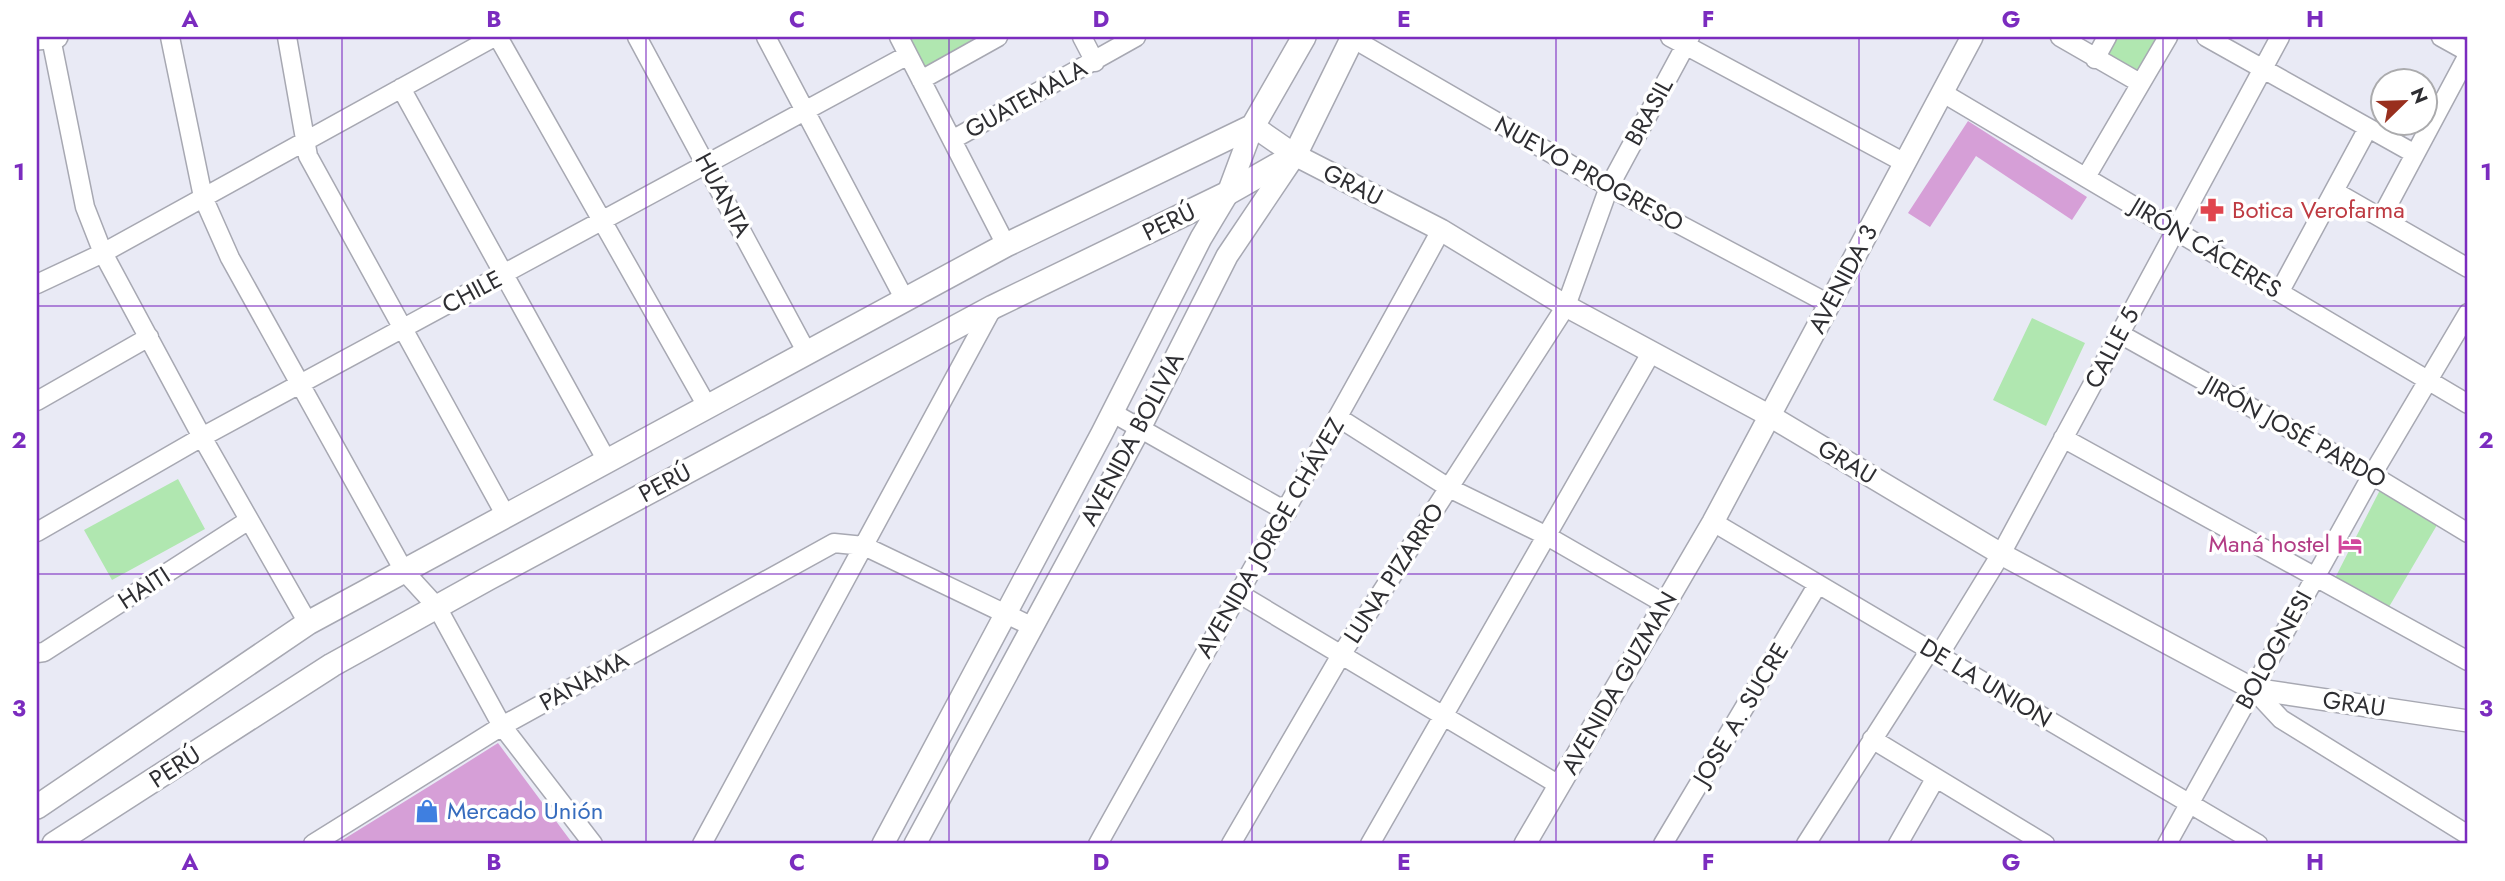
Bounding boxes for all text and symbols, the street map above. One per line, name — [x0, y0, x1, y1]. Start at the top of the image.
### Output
text: A — [181, 2, 199, 36]
text: B — [486, 2, 502, 36]
text: C — [789, 2, 805, 36]
text: D — [1093, 2, 1110, 36]
text: E — [1397, 2, 1411, 36]
text: F — [1702, 2, 1714, 36]
text: G — [2002, 2, 2020, 36]
text: H — [2306, 2, 2324, 36]
street label: GUATEMALA — [958, 51, 1093, 147]
north arrow — [2368, 66, 2438, 136]
street label: BRASIL — [1616, 71, 1682, 152]
text: N — [2404, 83, 2435, 108]
street label: NUEVO PROGRESO — [1488, 107, 1690, 240]
street label: HUANTA — [687, 146, 760, 243]
text: 1 — [13, 155, 25, 189]
street label: GRAU — [1317, 155, 1389, 214]
text: 1 — [2480, 155, 2492, 189]
street label: JIRÓN CÁCERES — [2122, 187, 2288, 306]
place label: Botica Verofarma — [2232, 192, 2405, 227]
street label: PERÚ — [1136, 194, 1201, 249]
pharmacy icon: Botica Verofarma — [2198, 196, 2226, 224]
street label: AVENIDA 3 — [1799, 218, 1886, 339]
street label: CHILE — [436, 261, 508, 322]
street label: CALLE 5 — [2076, 301, 2148, 395]
street label: AVENIDA BOLIVIA — [1071, 346, 1192, 532]
street label: JIRÓN JOSÉ PARDO — [2195, 365, 2393, 496]
street label: AVENIDA JORGE CHÁVEZ — [1186, 411, 1353, 664]
text: 2 — [11, 423, 27, 457]
text: 2 — [2478, 423, 2494, 457]
street label: GRAU — [1811, 430, 1883, 493]
street label: PERÚ — [632, 454, 697, 511]
street label: LUNA PIZARRO — [1335, 496, 1452, 650]
place label: Maná hostel — [2209, 526, 2330, 561]
hotel icon: Maná hostel — [2336, 530, 2364, 558]
street label: HAITI — [111, 558, 177, 617]
street label: BOLOGNESI — [2227, 584, 2321, 715]
street label: AVENIDA GUZMAN — [1552, 585, 1685, 781]
street label: DE LA UNION — [1914, 629, 2059, 736]
street label: JOSE A. SUCRE — [1683, 636, 1797, 794]
street label: PANAMA — [533, 642, 635, 719]
street label: GRAU — [2320, 682, 2388, 725]
text: 3 — [12, 691, 26, 725]
text: 3 — [2479, 691, 2493, 725]
street label: PERÚ — [142, 737, 207, 796]
place label: Mercado Unión — [447, 793, 603, 828]
shop icon: Mercado Unión — [413, 797, 441, 825]
text: A — [181, 845, 199, 879]
text: B — [486, 845, 502, 879]
text: C — [789, 845, 805, 879]
text: D — [1093, 845, 1110, 879]
text: E — [1397, 845, 1411, 879]
text: F — [1702, 845, 1714, 879]
text: G — [2002, 845, 2020, 879]
text: H — [2306, 845, 2324, 879]

